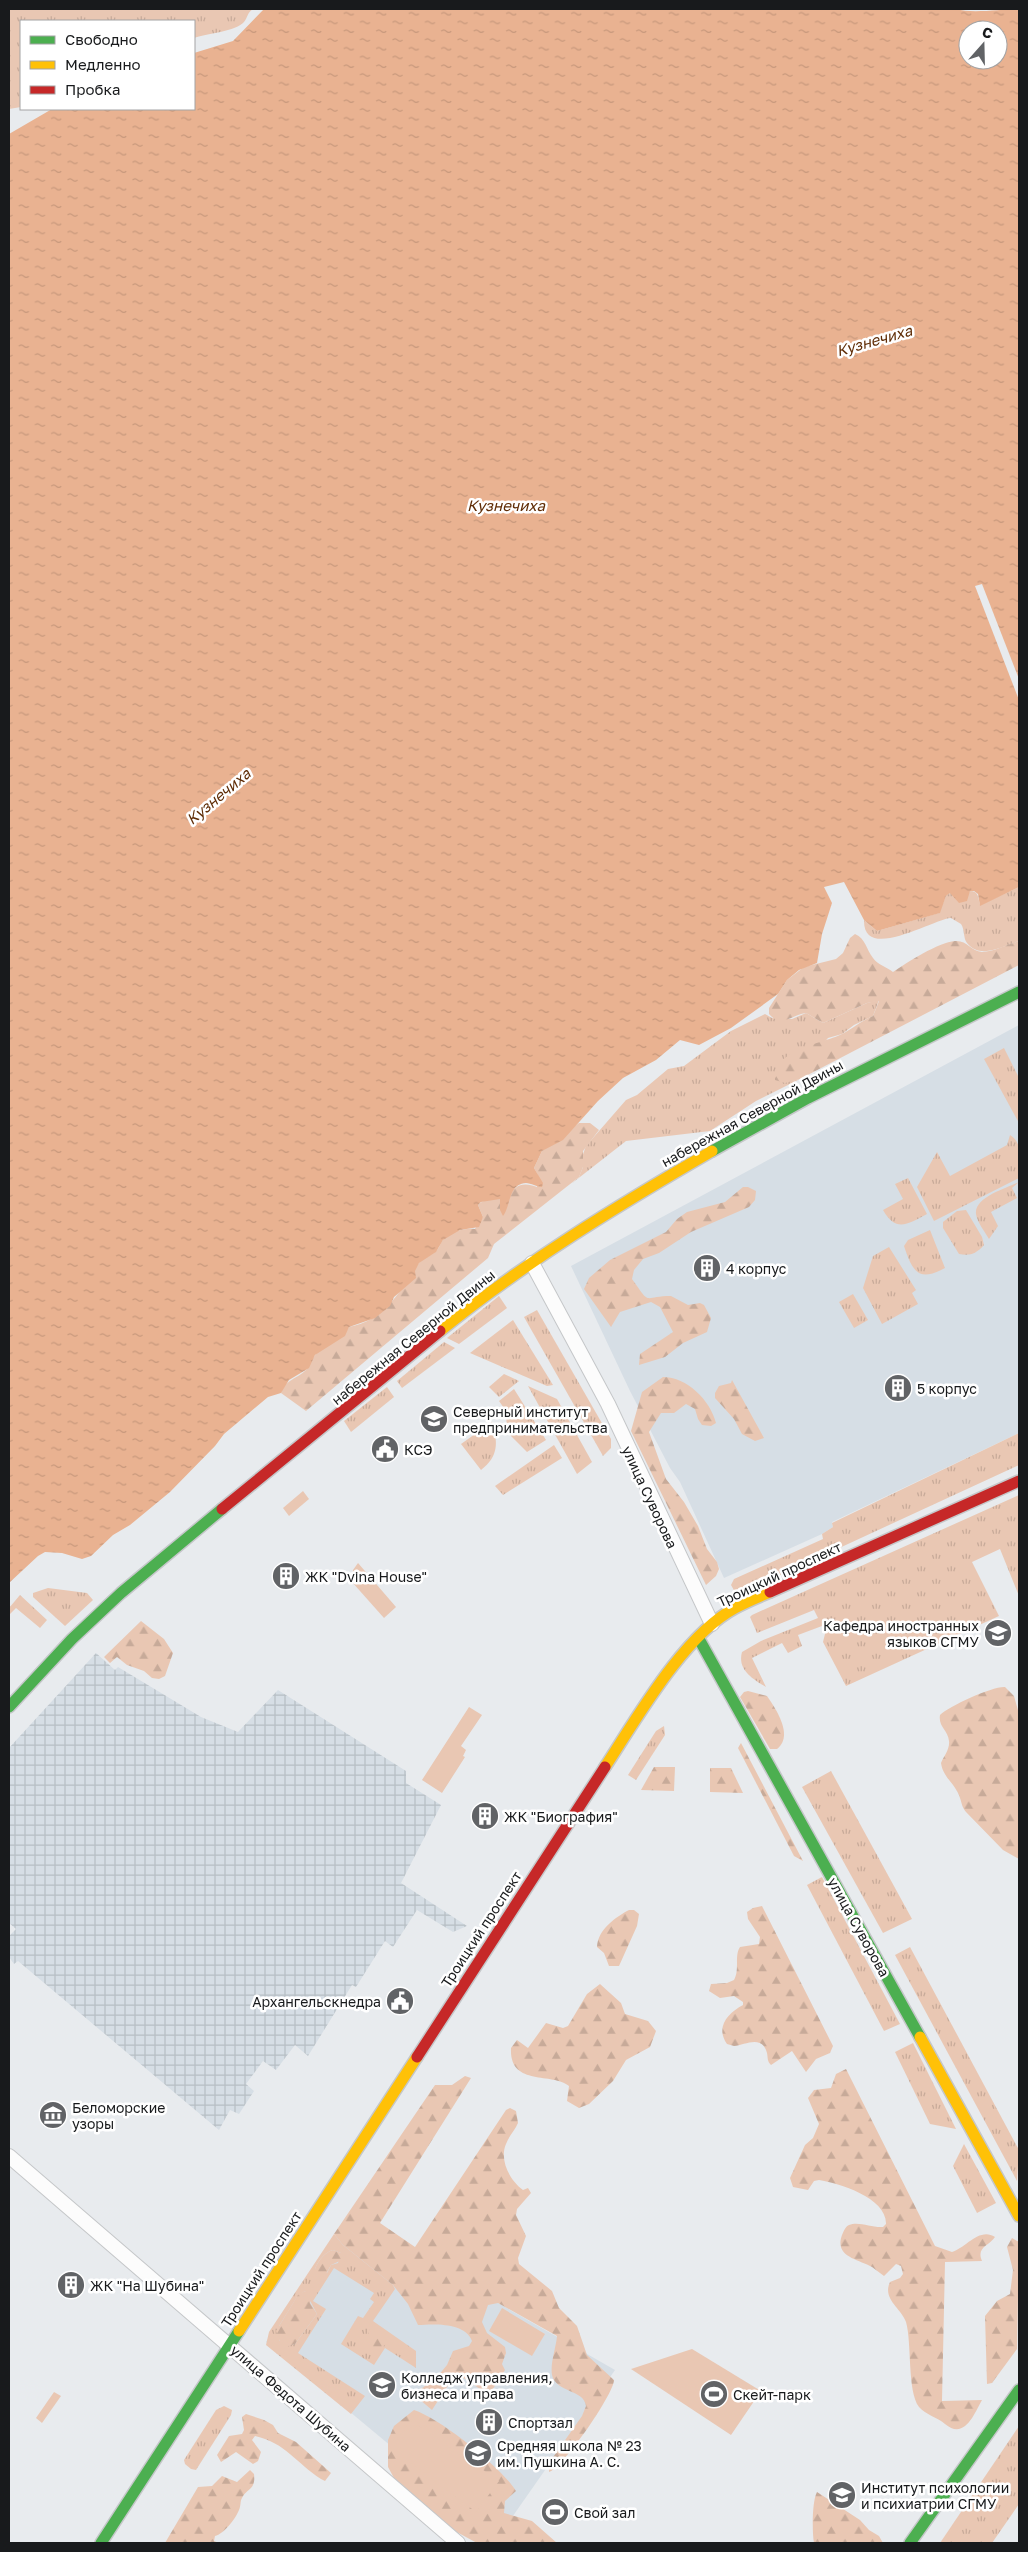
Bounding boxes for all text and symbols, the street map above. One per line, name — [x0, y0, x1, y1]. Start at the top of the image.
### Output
legend — [20, 20, 195, 110]
north arrow — [958, 20, 1008, 70]
text: С — [980, 23, 995, 42]
text: Свободно — [65, 30, 138, 48]
text: Медленно — [65, 55, 141, 73]
text: Пробка — [65, 80, 120, 98]
water label: Кузнечиха — [834, 320, 915, 360]
water label: Кузнечиха — [467, 496, 545, 515]
water label: Кузнечиха — [182, 764, 255, 829]
street label: набережная Северной Двины — [658, 1056, 846, 1170]
building icon: 4 корпус — [692, 1253, 722, 1283]
place label: 4 корпус — [726, 1260, 787, 1277]
street label: набережная Северной Двины — [328, 1266, 498, 1408]
building icon: 5 корпус — [883, 1373, 913, 1403]
place label: 5 корпус — [917, 1380, 977, 1397]
place label: Северный институт предпринимательства — [453, 1403, 608, 1436]
school or university icon: Северный институт предпринимательства — [419, 1404, 449, 1434]
public building icon: КСЭ — [370, 1434, 400, 1464]
place label: КСЭ — [404, 1441, 433, 1458]
street label: улица Суворова — [619, 1443, 681, 1551]
street label: Троицкий проспект — [714, 1538, 844, 1610]
building icon: ЖК "Dvina House" — [271, 1561, 301, 1591]
place label: ЖК "Dvina House" — [305, 1568, 427, 1585]
place label: Кафедра иностранных языков СГМУ — [823, 1617, 980, 1650]
school or university icon: Кафедра иностранных языков СГМУ — [983, 1618, 1013, 1648]
building icon: ЖК "Биография" — [470, 1801, 500, 1831]
place label: ЖК "Биография" — [504, 1808, 618, 1825]
street label: Троицкий проспект — [437, 1868, 525, 1990]
street label: улица Суворова — [825, 1874, 893, 1980]
public building icon: Архангельскнедра — [385, 1986, 415, 2016]
place label: Архангельскнедра — [252, 1993, 381, 2010]
place label: Беломорские узоры — [72, 2099, 165, 2132]
museum icon: Беломорские узоры — [38, 2100, 68, 2130]
street label: Троицкий проспект — [217, 2208, 305, 2330]
building icon: ЖК "На Шубина" — [56, 2270, 86, 2300]
place label: ЖК "На Шубина" — [90, 2277, 204, 2294]
street label: улица Федота Шубина — [227, 2341, 355, 2455]
place label: Колледж управления, бизнеса и права — [401, 2369, 553, 2402]
school or university icon: Колледж управления, бизнеса и права — [367, 2370, 397, 2400]
sports icon: Скейт-парк — [699, 2379, 729, 2409]
place label: Скейт-парк — [733, 2386, 811, 2403]
building icon: Спортзал — [474, 2407, 504, 2437]
place label: Спортзал — [508, 2414, 573, 2431]
place label: Средняя школа № 23 им. Пушкина А. С. — [497, 2437, 642, 2470]
school or university icon: Средняя школа № 23 им. Пушкина А. С. — [463, 2438, 493, 2468]
place label: Институт психологии и психиатрии СГМУ — [861, 2479, 1009, 2512]
school or university icon: Институт психологии и психиатрии СГМУ — [827, 2480, 857, 2510]
sports icon: Свой зал — [540, 2497, 570, 2527]
place label: Свой зал — [574, 2504, 635, 2521]

